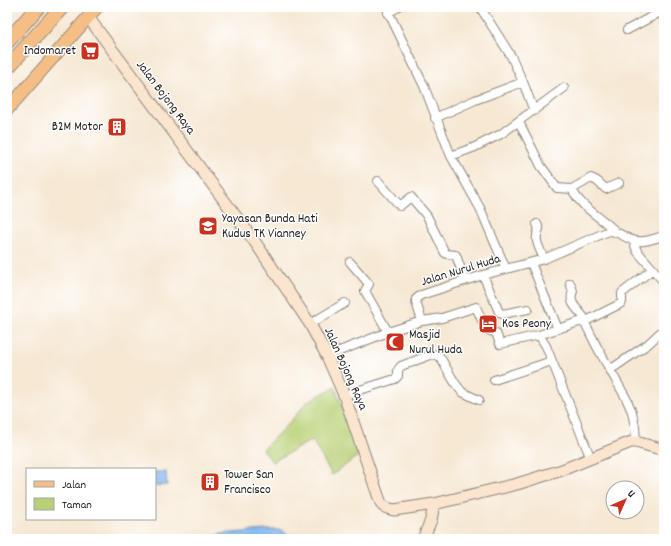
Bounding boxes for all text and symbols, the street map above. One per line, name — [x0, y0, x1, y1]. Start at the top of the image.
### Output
supermarket icon: Indomaret — [79, 40, 101, 62]
place label: Indomaret — [24, 42, 76, 61]
street label: Jalan Bojong Raya — [131, 57, 200, 140]
building icon: B2M Motor — [106, 116, 128, 138]
place label: B2M Motor — [52, 118, 103, 137]
place label: Yayasan Bunda Hati Kudus TK Vianney — [222, 210, 318, 244]
school or university icon: Yayasan Bunda Hati Kudus TK Vianney — [197, 215, 219, 237]
street label: Jalan Nurul Huda — [419, 250, 504, 292]
hotel icon: Kos Peony — [477, 313, 499, 335]
place label: Kos Peony — [502, 315, 552, 334]
street label: Jalan Bojong Raya — [318, 325, 372, 414]
place label: Masjid Nurul Huda — [409, 326, 463, 360]
mosque icon: Masjid Nurul Huda — [384, 331, 406, 353]
place label: Tower San Francisco — [224, 466, 274, 500]
legend — [26, 468, 156, 520]
building icon: Tower San Francisco — [199, 471, 221, 493]
text: Jalan — [62, 477, 86, 494]
north arrow — [605, 480, 645, 520]
text: U — [623, 487, 638, 502]
text: Taman — [62, 497, 92, 514]

